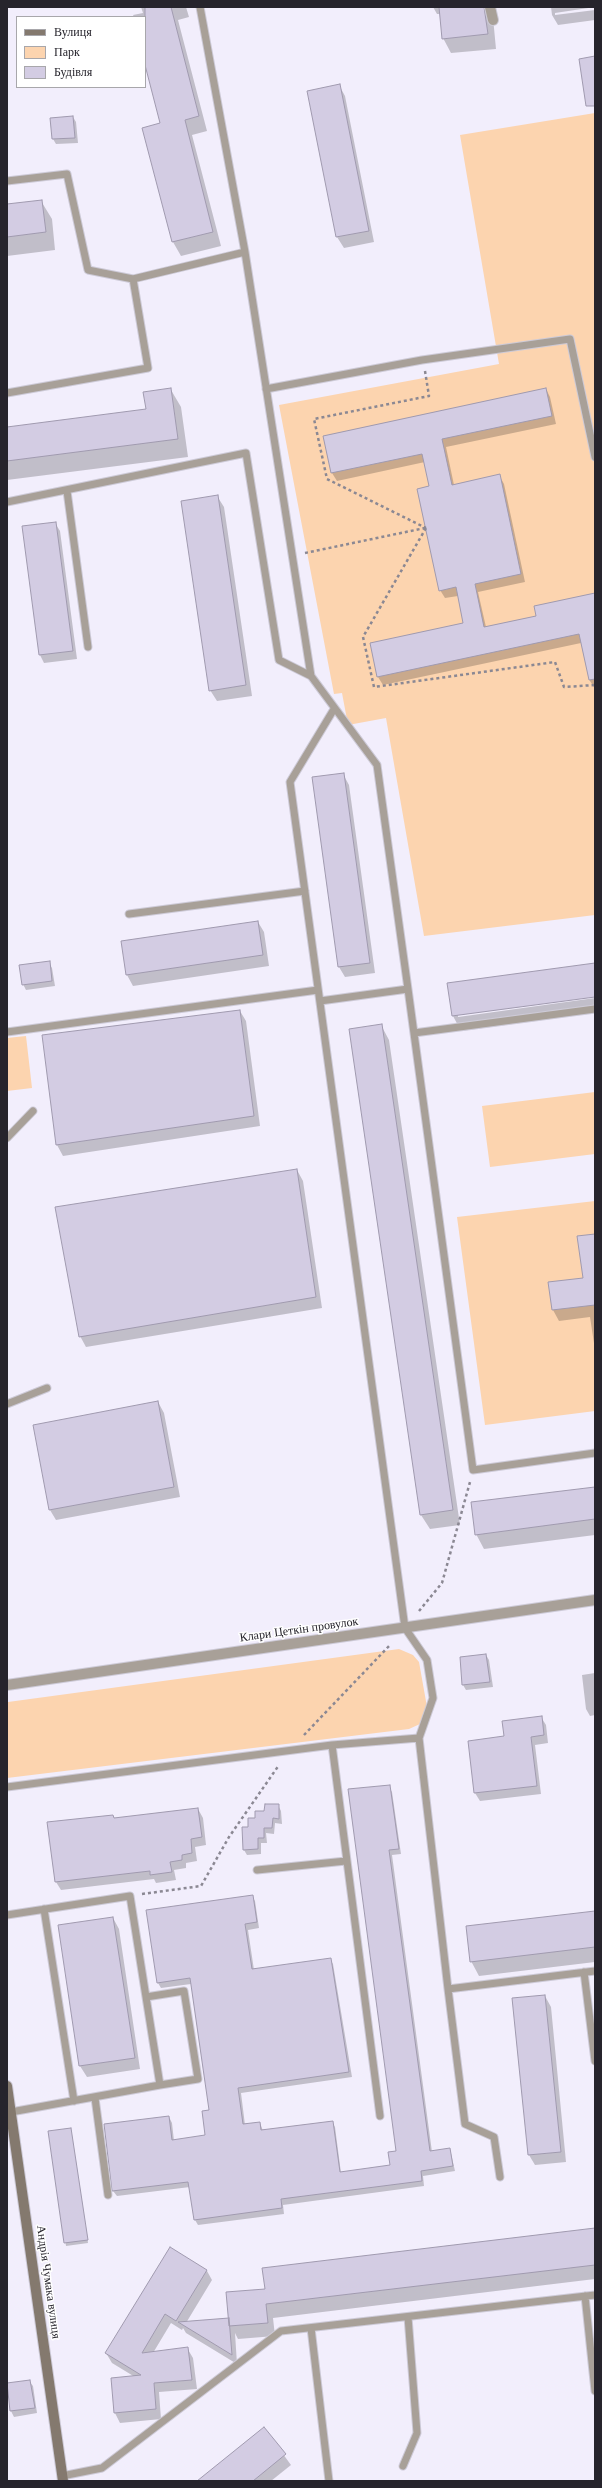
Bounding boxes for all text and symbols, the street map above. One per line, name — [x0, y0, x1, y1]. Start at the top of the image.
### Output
legend — [16, 16, 146, 88]
text: Вулиця — [54, 25, 92, 39]
text: Парк — [54, 45, 80, 59]
text: Будівля — [54, 65, 92, 79]
street label: Клари Цеткін провулок — [239, 1615, 359, 1645]
street label: Андрія Чумака вулиця — [33, 2224, 63, 2340]

